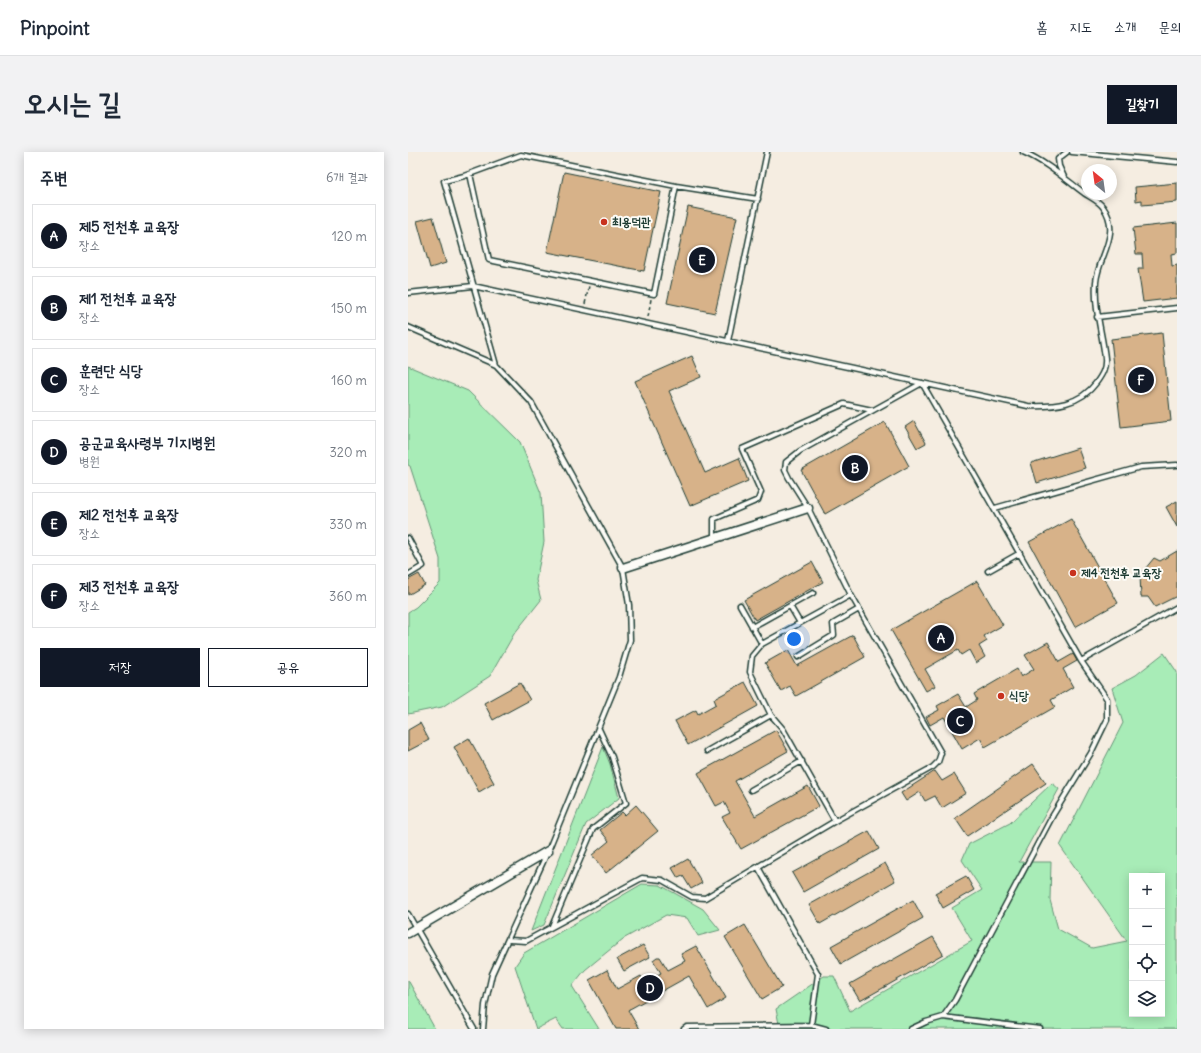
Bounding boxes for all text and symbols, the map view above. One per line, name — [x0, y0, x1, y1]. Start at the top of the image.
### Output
text: Pinpoint — [20, 16, 90, 40]
text: 홈 — [1036, 18, 1047, 36]
text: 지도 — [1069, 18, 1092, 36]
text: 소개 — [1114, 18, 1136, 36]
text: 문의 — [1158, 18, 1181, 36]
text: 오시는 길 — [24, 85, 121, 121]
button: 길찾기 — [1107, 85, 1177, 124]
north arrow — [1081, 164, 1117, 200]
text: 주변 — [40, 167, 67, 189]
text: 6개 결과 — [326, 169, 368, 186]
place label: 최용덕관 — [612, 214, 651, 229]
text: 제5 전천후 교육장 — [79, 217, 179, 236]
marker: 최용덕관 — [599, 217, 609, 227]
text: A — [50, 228, 58, 245]
text: 120 m — [332, 228, 367, 245]
text: 장소 — [79, 237, 100, 254]
pin: E — [689, 245, 715, 275]
text: 제1 전천후 교육장 — [79, 289, 177, 308]
text: B — [50, 300, 58, 317]
text: 150 m — [331, 300, 367, 317]
text: 장소 — [79, 309, 100, 326]
text: 훈련단 식당 — [79, 361, 143, 380]
pin: F — [1128, 365, 1154, 395]
text: C — [50, 372, 58, 389]
text: 160 m — [331, 372, 367, 389]
text: 장소 — [79, 381, 100, 398]
text: 공군교육사령부 기지병원 — [79, 433, 215, 452]
text: D — [49, 444, 59, 461]
text: 320 m — [329, 444, 367, 461]
text: 병원 — [79, 453, 100, 470]
pin: B — [842, 453, 868, 483]
text: 제2 전천후 교육장 — [79, 505, 179, 524]
text: E — [50, 516, 58, 533]
text: 330 m — [329, 516, 367, 533]
text: 장소 — [79, 525, 100, 542]
place label: 제4 전천후 교육장 — [1081, 565, 1162, 580]
marker: 제4 전천후 교육장 — [1068, 568, 1078, 578]
text: 제3 전천후 교육장 — [79, 577, 179, 596]
text: F — [50, 588, 58, 605]
text: 360 m — [329, 588, 367, 605]
text: 장소 — [79, 597, 100, 614]
pin: A — [928, 623, 954, 653]
your location — [784, 629, 804, 649]
button: 저장 — [40, 648, 200, 687]
button: 공유 — [208, 648, 368, 687]
place label: 식당 — [1009, 688, 1029, 703]
marker: 식당 — [996, 691, 1006, 701]
pin: C — [947, 706, 973, 736]
map controls — [1129, 873, 1165, 1017]
button: + — [1129, 873, 1165, 909]
button: − — [1129, 909, 1165, 945]
button: locate — [1129, 945, 1165, 981]
pin: D — [637, 973, 663, 1003]
button: layers — [1129, 981, 1165, 1017]

